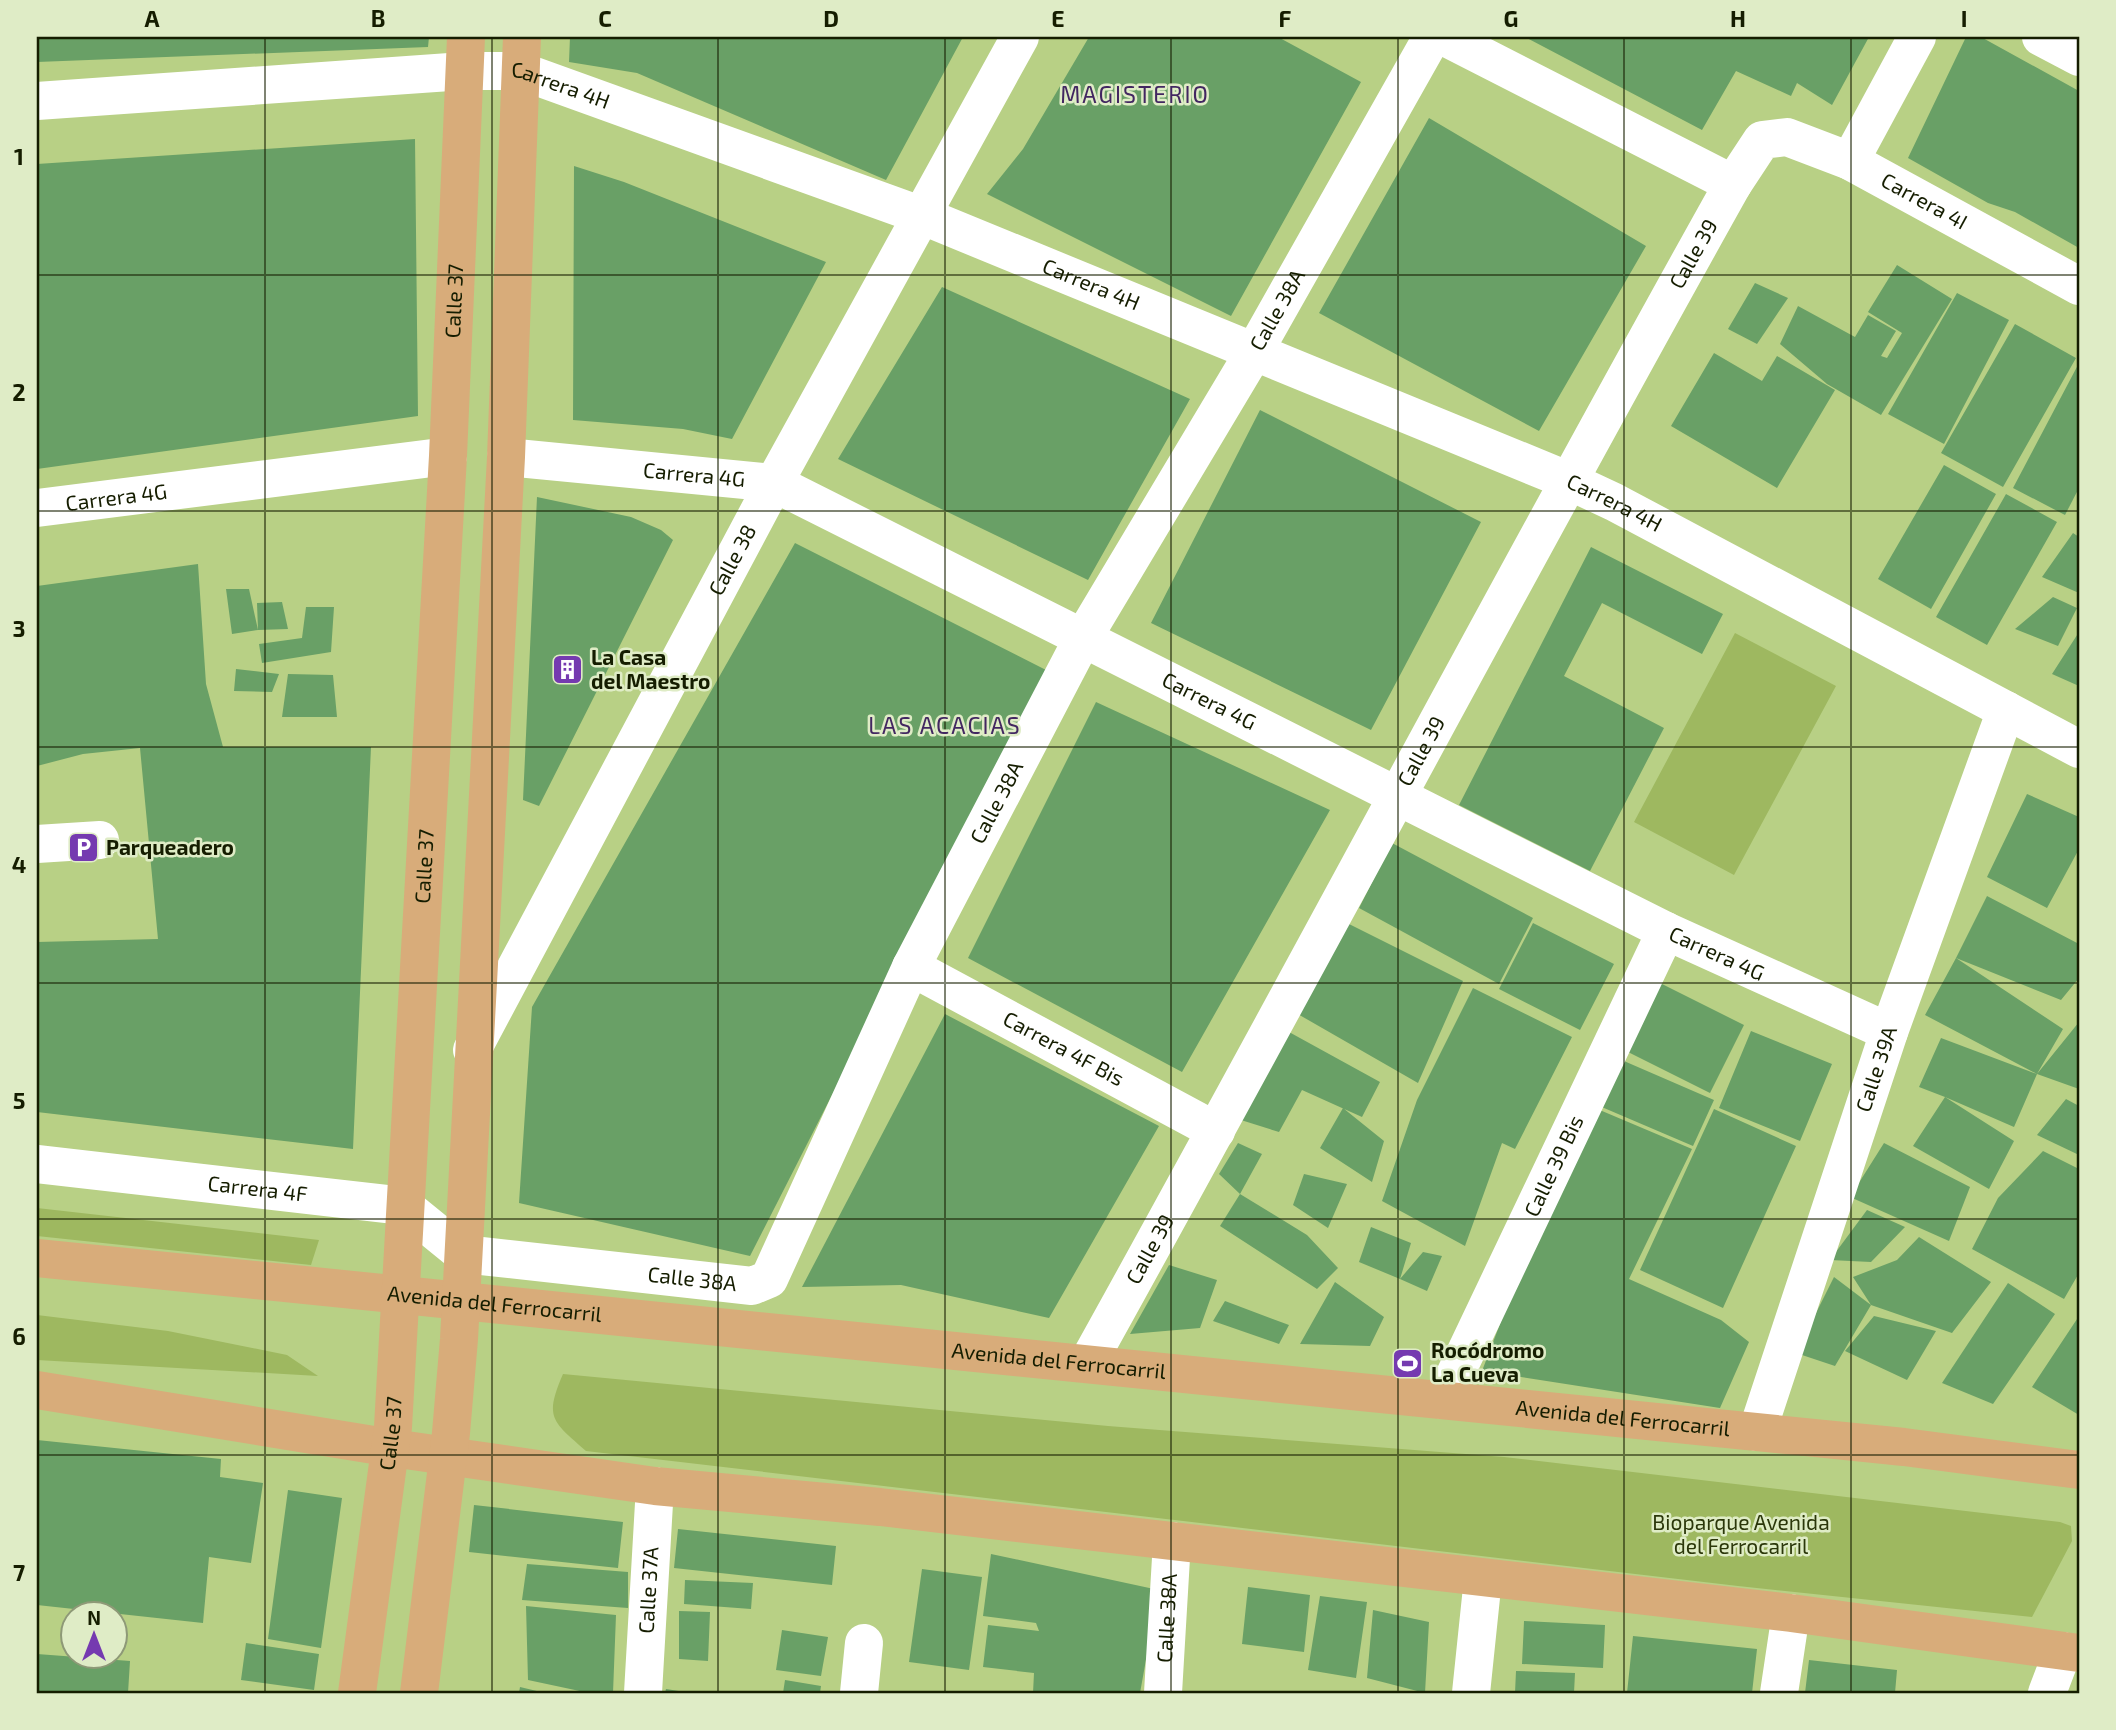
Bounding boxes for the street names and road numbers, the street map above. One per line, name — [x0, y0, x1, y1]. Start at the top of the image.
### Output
street label: Carrera 4H — [511, 57, 614, 113]
street label: Carrera 4I — [1877, 167, 1972, 234]
street label: Calle 39 — [1663, 214, 1722, 293]
street label: Carrera 4H — [1039, 252, 1144, 315]
street label: Calle 37 — [439, 263, 467, 339]
street label: Calle 38A — [1243, 264, 1309, 354]
street label: Carrera 4G — [642, 456, 746, 491]
street label: Carrera 4H — [1563, 468, 1667, 536]
street label: Carrera 4G — [64, 478, 168, 515]
street label: Calle 38 — [703, 520, 761, 599]
street label: Carrera 4G — [1158, 666, 1261, 734]
street label: Calle 39 — [1391, 712, 1449, 790]
street label: Calle 38A — [964, 756, 1027, 847]
street label: Calle 37 — [409, 828, 438, 904]
street label: Carrera 4G — [1666, 920, 1769, 985]
street label: Carrera 4F Bis — [999, 1005, 1129, 1090]
street label: Calle 39A — [1850, 1023, 1901, 1115]
street label: Calle 39 Bis — [1518, 1111, 1588, 1220]
street label: Carrera 4F — [207, 1170, 309, 1206]
street label: Calle 39 — [1120, 1209, 1178, 1288]
street label: Calle 38A — [646, 1261, 738, 1295]
street label: Avenida del Ferrocarril — [386, 1280, 604, 1326]
street label: Avenida del Ferrocarril — [951, 1337, 1168, 1383]
street label: Avenida del Ferrocarril — [1515, 1394, 1732, 1440]
street label: Calle 37 — [373, 1395, 406, 1472]
street label: Calle 37A — [632, 1546, 662, 1634]
street label: Calle 38A — [1151, 1573, 1181, 1663]

